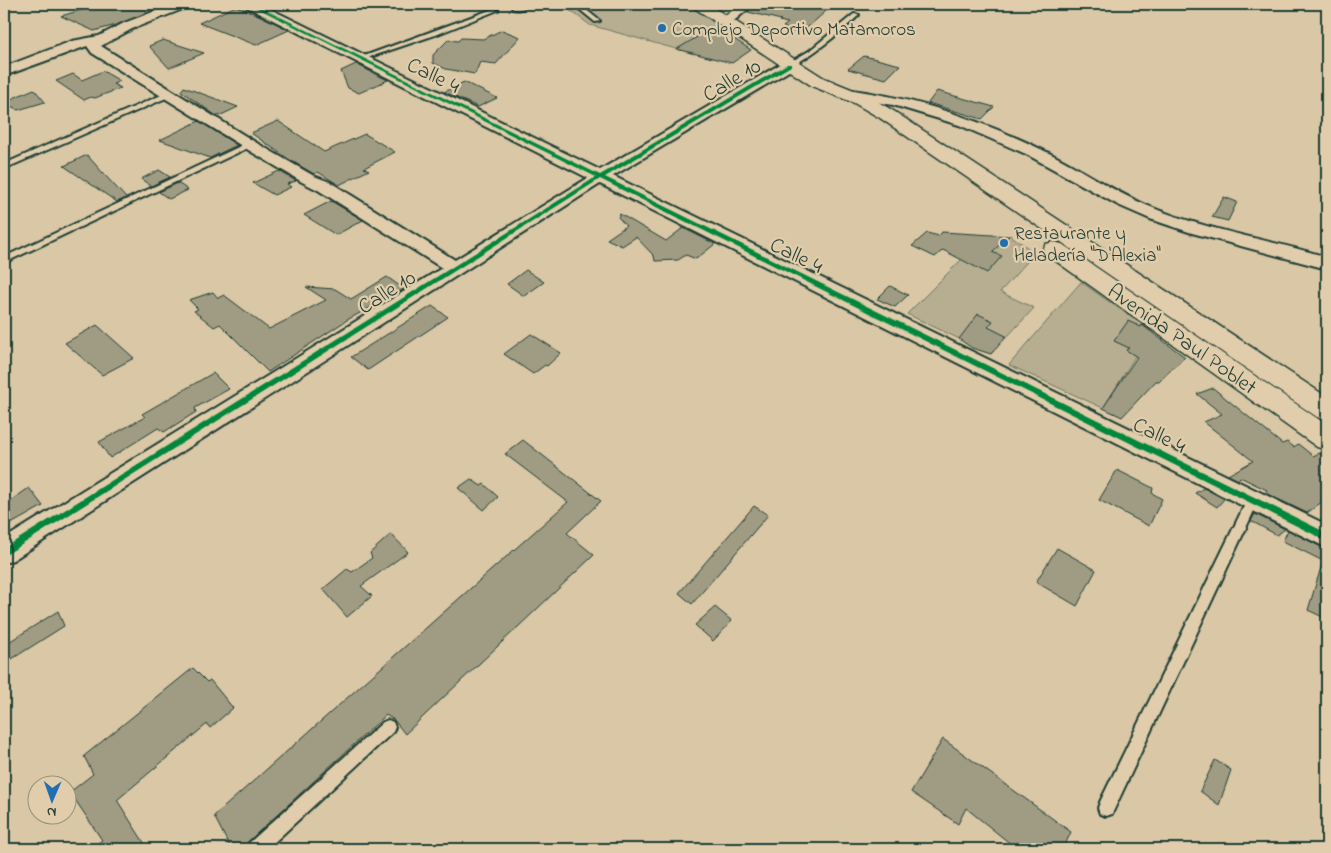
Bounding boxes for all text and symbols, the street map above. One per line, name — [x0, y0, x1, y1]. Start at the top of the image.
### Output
place label: Complejo Deportivo Matamoros — [672, 17, 916, 44]
marker: Complejo Deportivo Matamoros — [656, 22, 668, 34]
street label: Calle 4 — [401, 50, 465, 103]
street label: Calle 10 — [697, 52, 768, 112]
place label: Restaurante y Heladería "D'Alexia" — [1014, 221, 1161, 270]
street label: Calle 4 — [764, 230, 828, 283]
marker: Restaurante y Heladería "D'Alexia" — [998, 237, 1010, 249]
street label: Calle 10 — [352, 263, 423, 324]
street label: Avenida Paul Poblet — [1100, 277, 1263, 404]
street label: Calle 4 — [1127, 410, 1191, 463]
north arrow — [28, 776, 78, 826]
text: N — [47, 801, 57, 822]

